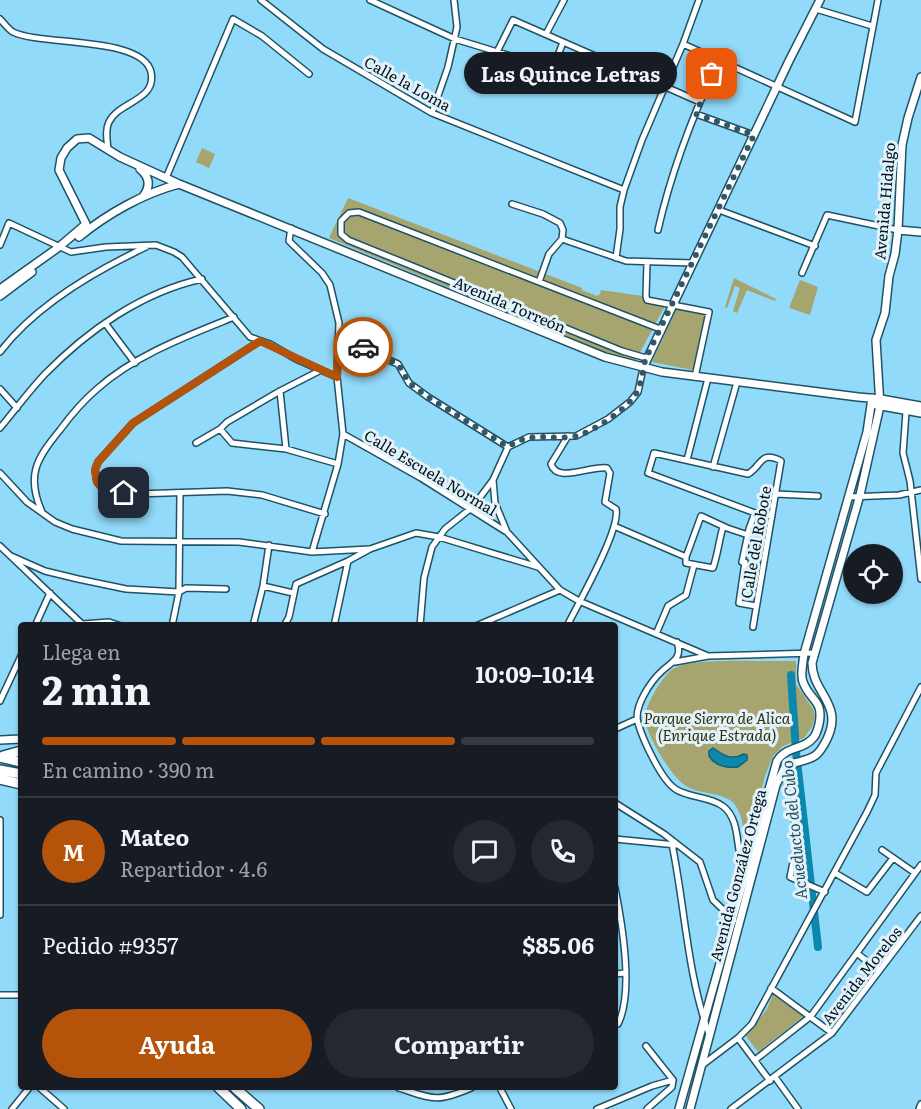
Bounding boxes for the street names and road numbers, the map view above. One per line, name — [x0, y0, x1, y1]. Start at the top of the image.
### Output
street label: Calle la Loma — [360, 50, 456, 117]
street label: Avenida Hidalgo — [867, 141, 901, 261]
street label: Avenida Torreón — [450, 270, 570, 338]
street label: Calle Escuela Normal — [360, 423, 502, 521]
street label: Calle del Robote — [734, 484, 776, 600]
street label: Avenida González Ortega — [703, 785, 771, 964]
street label: Avenida Morelos — [815, 921, 907, 1029]

